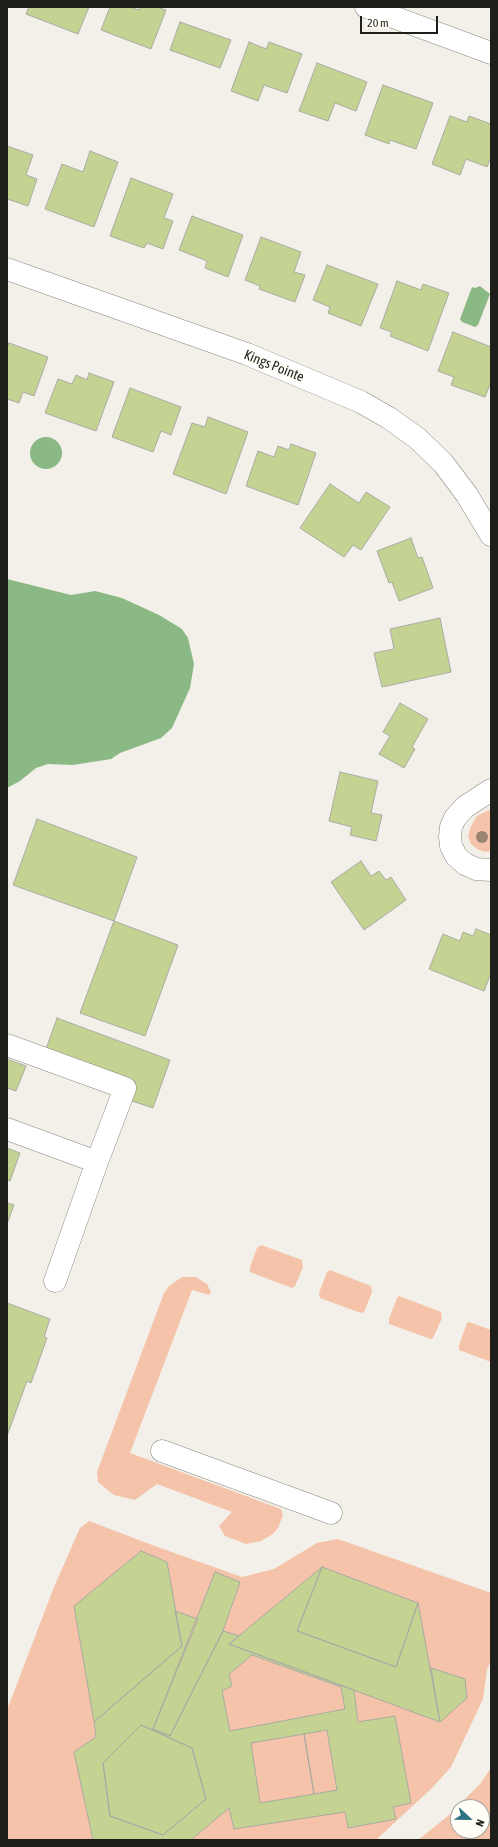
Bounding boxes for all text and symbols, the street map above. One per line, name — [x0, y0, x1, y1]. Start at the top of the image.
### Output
scale bar — [362, 8, 440, 34]
text: 20 m — [367, 16, 389, 30]
street label: Kings Pointe — [242, 346, 306, 386]
north arrow — [450, 1799, 490, 1839]
text: N — [473, 1818, 487, 1828]

